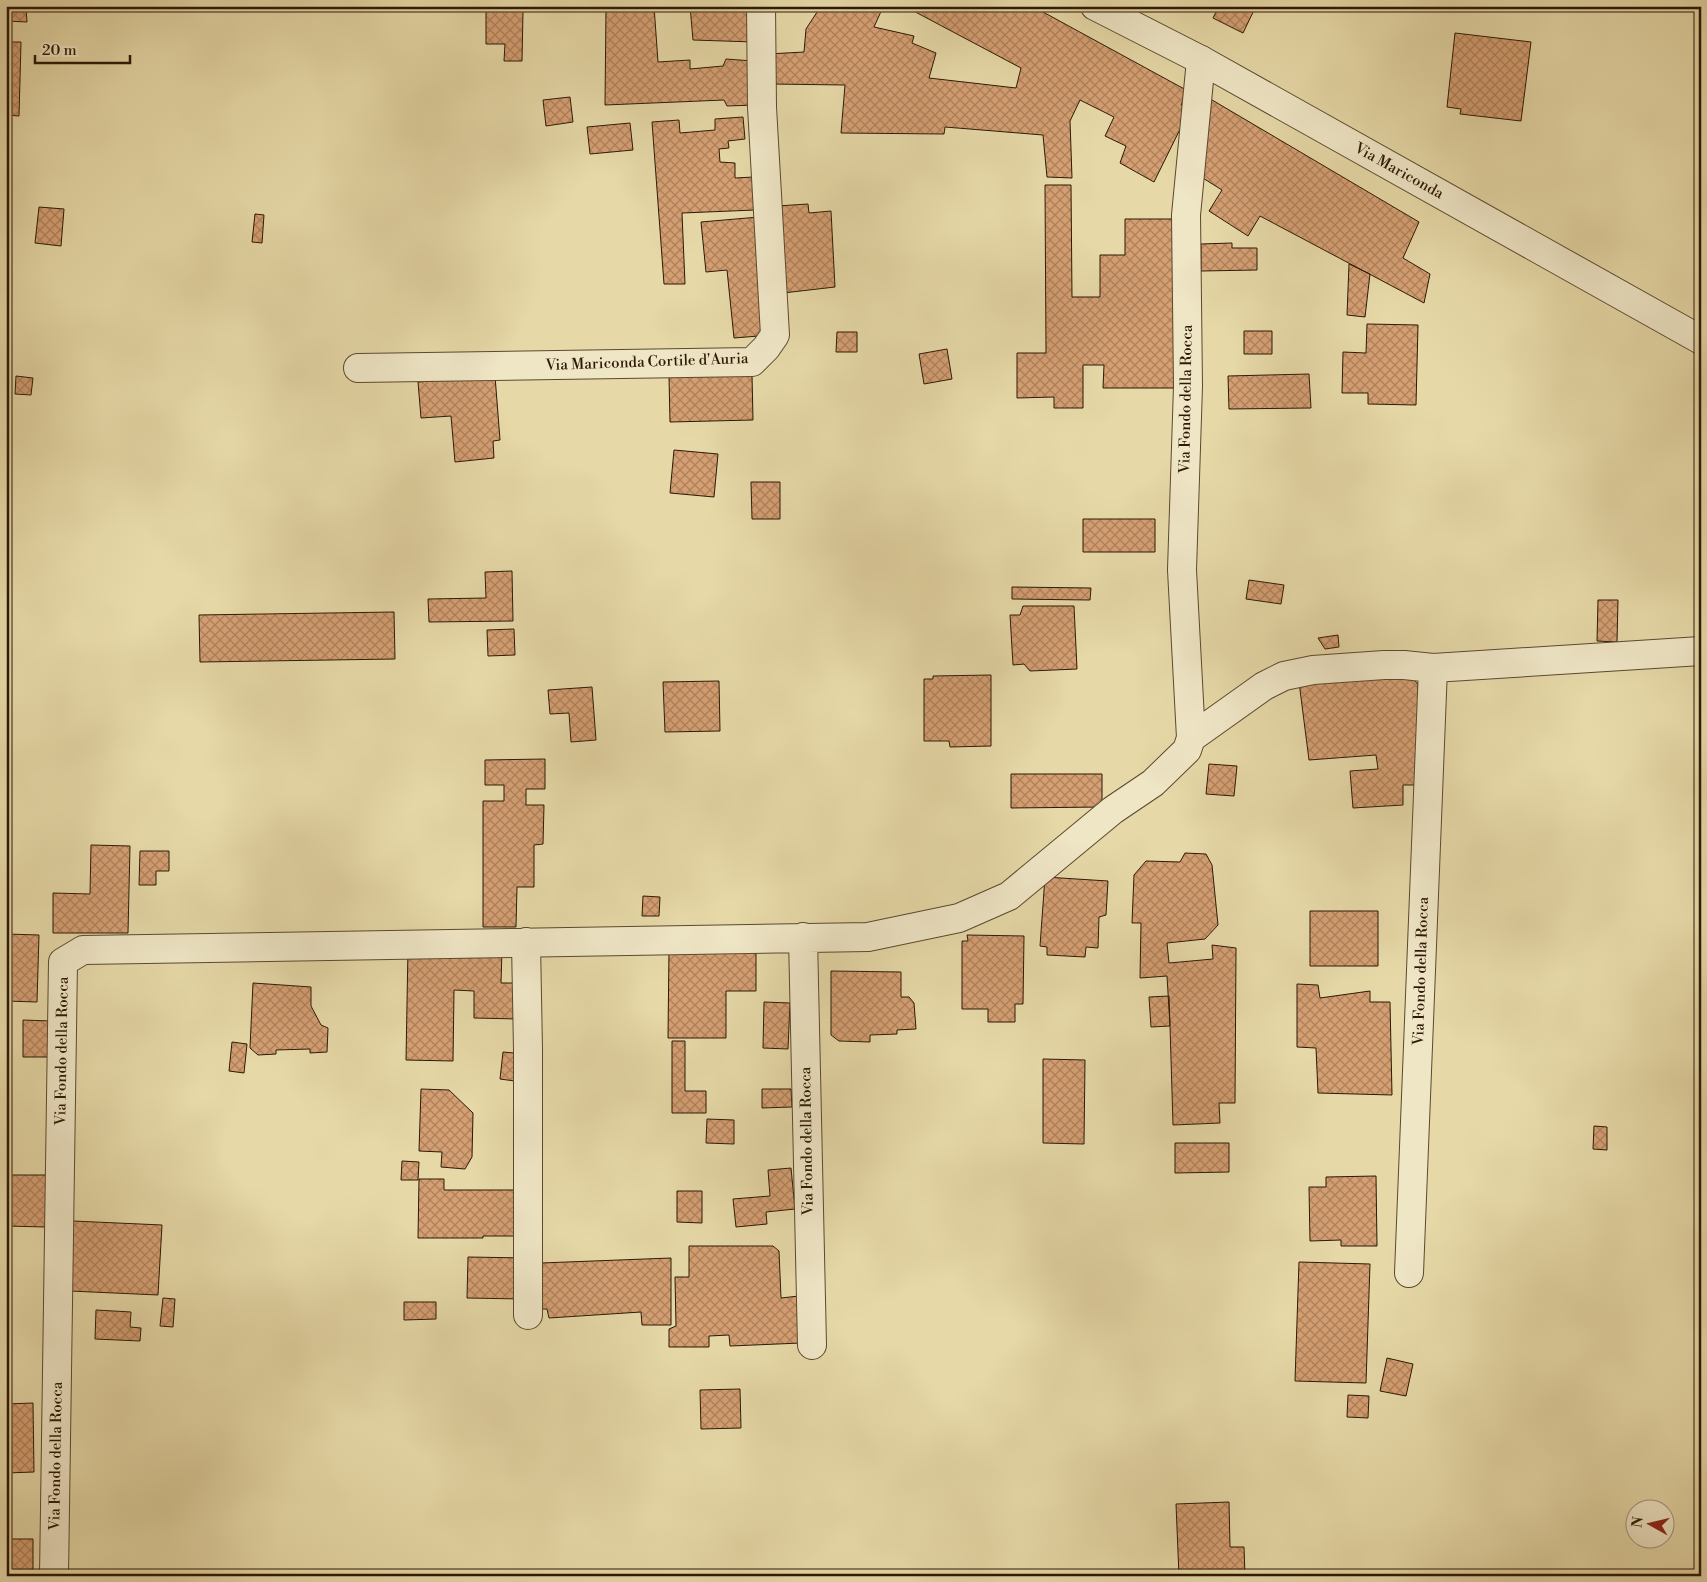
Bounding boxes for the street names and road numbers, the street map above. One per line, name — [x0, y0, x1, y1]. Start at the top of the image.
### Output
street label: Via Mariconda — [1350, 138, 1447, 204]
street label: Via Fondo della Rocca — [1175, 324, 1197, 475]
street label: Via Mariconda Cortile d'Auria — [544, 349, 749, 375]
street label: Via Fondo della Rocca — [1409, 896, 1433, 1047]
street label: Via Fondo della Rocca — [51, 976, 73, 1127]
street label: Via Fondo della Rocca — [796, 1066, 818, 1217]
street label: Via Fondo della Rocca — [45, 1381, 67, 1532]

